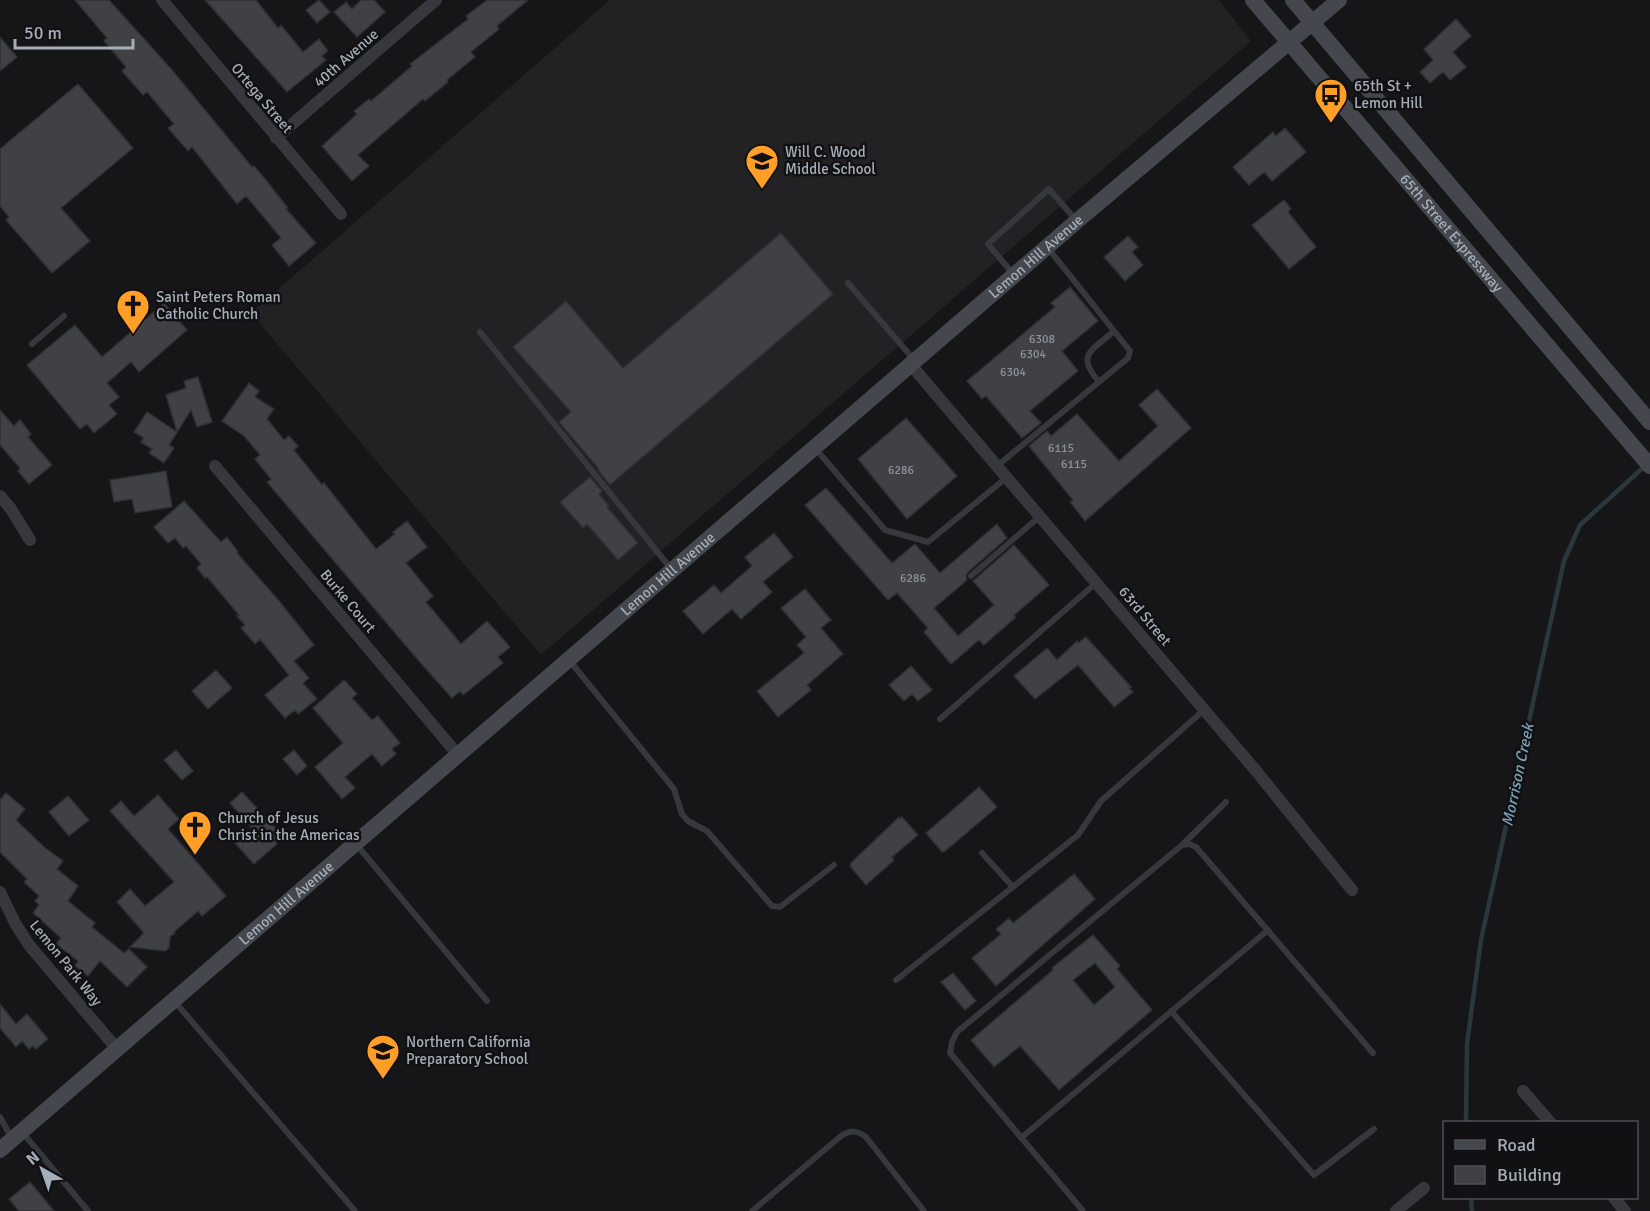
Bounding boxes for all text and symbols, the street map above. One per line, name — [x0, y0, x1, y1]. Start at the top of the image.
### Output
scale bar — [15, 12, 134, 50]
text: 50 m — [24, 22, 62, 44]
street label: 40th Avenue — [310, 25, 382, 91]
street label: Ortega Street — [227, 59, 297, 137]
bus stop icon: 65th St + Lemon Hill — [1313, 77, 1349, 124]
place label: 65th St + Lemon Hill — [1354, 77, 1423, 112]
school or university icon: Will C. Wood Middle School — [744, 143, 780, 190]
place label: Will C. Wood Middle School — [785, 143, 876, 178]
street label: 65th Street Expressway — [1396, 170, 1507, 296]
street label: Lemon Hill Avenue — [985, 211, 1087, 302]
church icon: Saint Peters Roman Catholic Church — [115, 288, 151, 335]
place label: Saint Peters Roman Catholic Church — [156, 288, 281, 323]
house number: 6308 — [1029, 332, 1055, 347]
house number: 6304 — [1020, 347, 1046, 362]
house number: 6304 — [1000, 365, 1026, 380]
house number: 6115 — [1048, 441, 1074, 456]
house number: 6115 — [1061, 457, 1087, 472]
house number: 6286 — [888, 463, 914, 478]
street label: Lemon Hill Avenue — [617, 528, 719, 620]
street label: Burke Court — [316, 566, 380, 636]
house number: 6286 — [900, 571, 926, 586]
street label: 63rd Street — [1115, 583, 1175, 649]
water label: Morrison Creek — [1497, 720, 1539, 828]
church icon: Church of Jesus Christ in the Americas — [177, 809, 213, 856]
place label: Church of Jesus Christ in the Americas — [218, 809, 360, 844]
street label: Lemon Hill Avenue — [235, 857, 337, 949]
street label: Lemon Park Way — [26, 917, 106, 1009]
school or university icon: Northern California Preparatory School — [365, 1033, 401, 1080]
place label: Northern California Preparatory School — [406, 1033, 531, 1068]
legend — [1443, 1121, 1638, 1199]
text: Road — [1497, 1134, 1536, 1156]
north arrow — [12, 1139, 72, 1199]
text: N — [22, 1147, 44, 1170]
text: Building — [1497, 1164, 1561, 1186]

